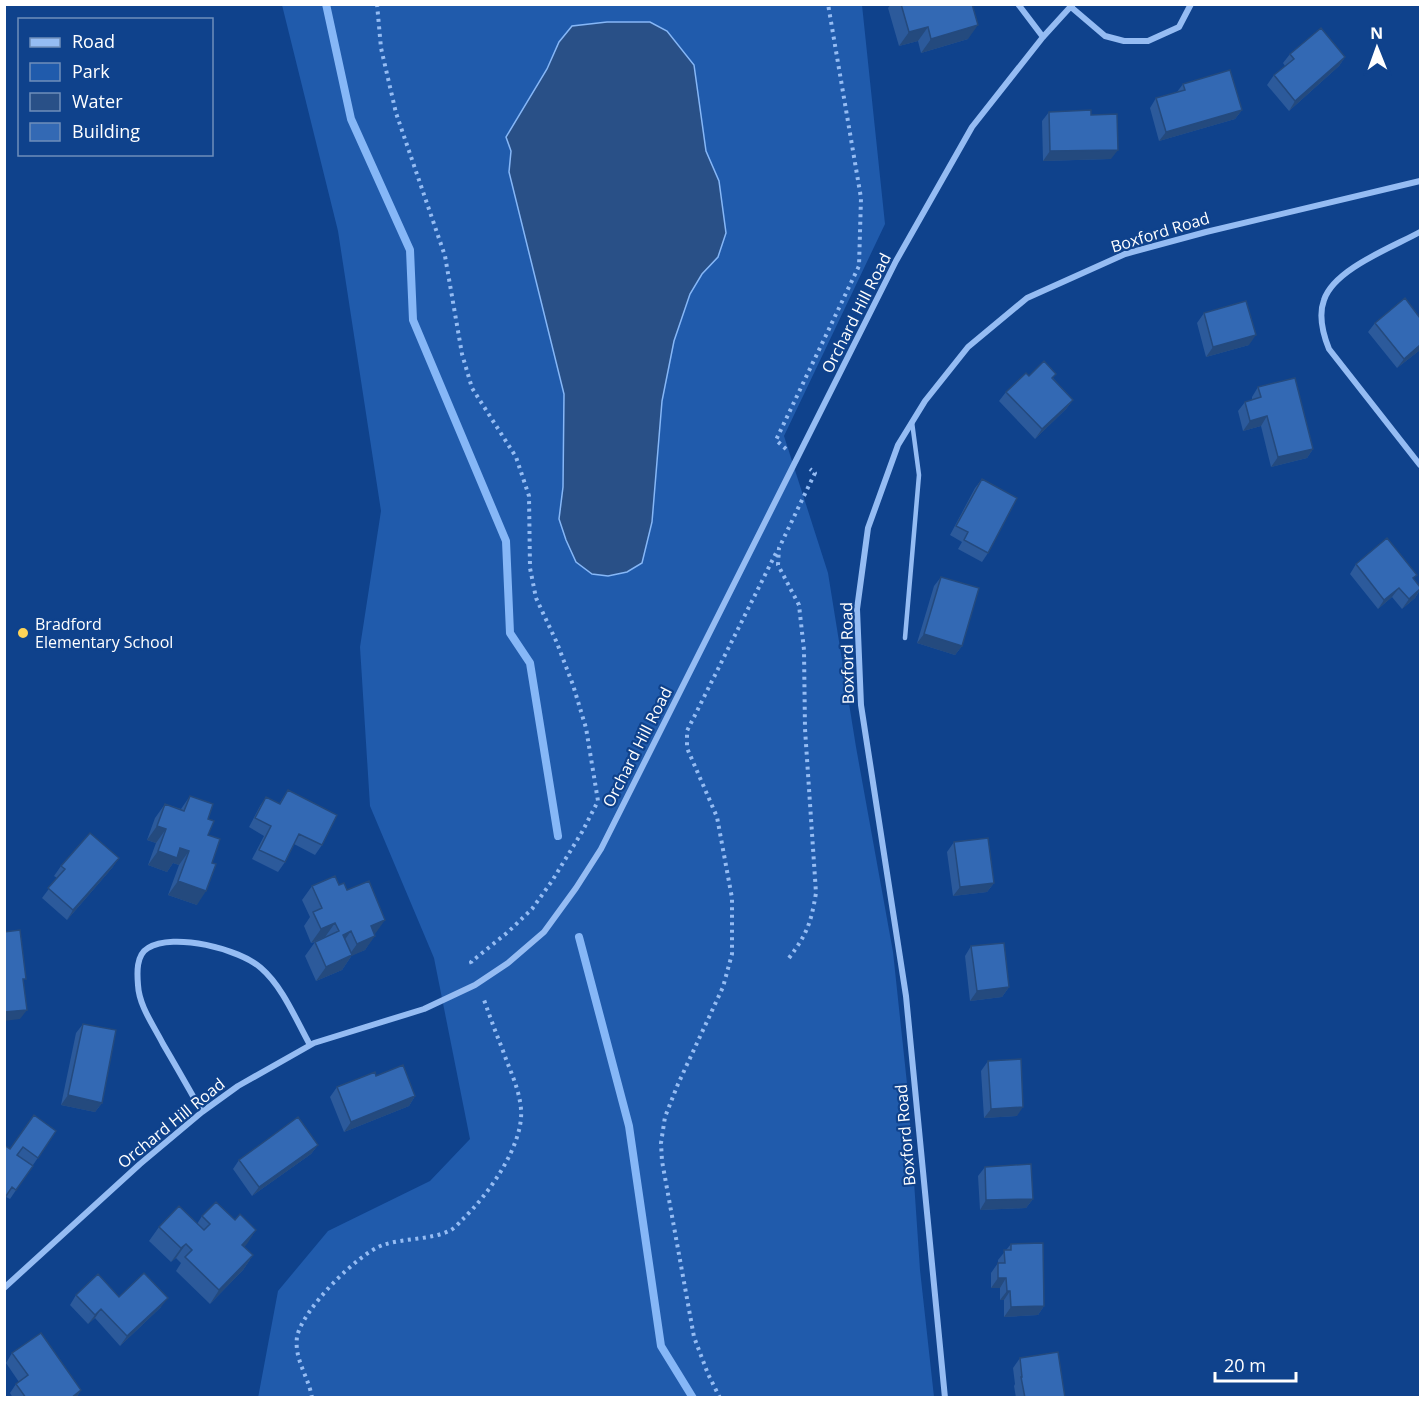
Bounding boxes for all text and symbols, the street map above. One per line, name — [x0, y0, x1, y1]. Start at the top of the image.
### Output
legend — [18, 18, 213, 156]
north arrow — [1347, 18, 1407, 78]
text: N — [1370, 22, 1383, 44]
text: Road — [72, 29, 115, 53]
text: Park — [72, 59, 110, 83]
text: Water — [72, 89, 123, 113]
text: Building — [72, 119, 140, 143]
street label: Boxford Road — [1108, 207, 1212, 257]
street label: Orchard Hill Road — [816, 249, 896, 377]
street label: Boxford Road — [835, 602, 859, 704]
place label: Bradford Elementary School — [35, 613, 173, 653]
marker: Bradford Elementary School — [16, 626, 30, 640]
street label: Orchard Hill Road — [597, 683, 677, 811]
street label: Orchard Hill Road — [113, 1073, 229, 1173]
street label: Boxford Road — [890, 1083, 920, 1187]
scale bar — [1215, 1345, 1296, 1383]
text: 20 m — [1224, 1353, 1266, 1377]

